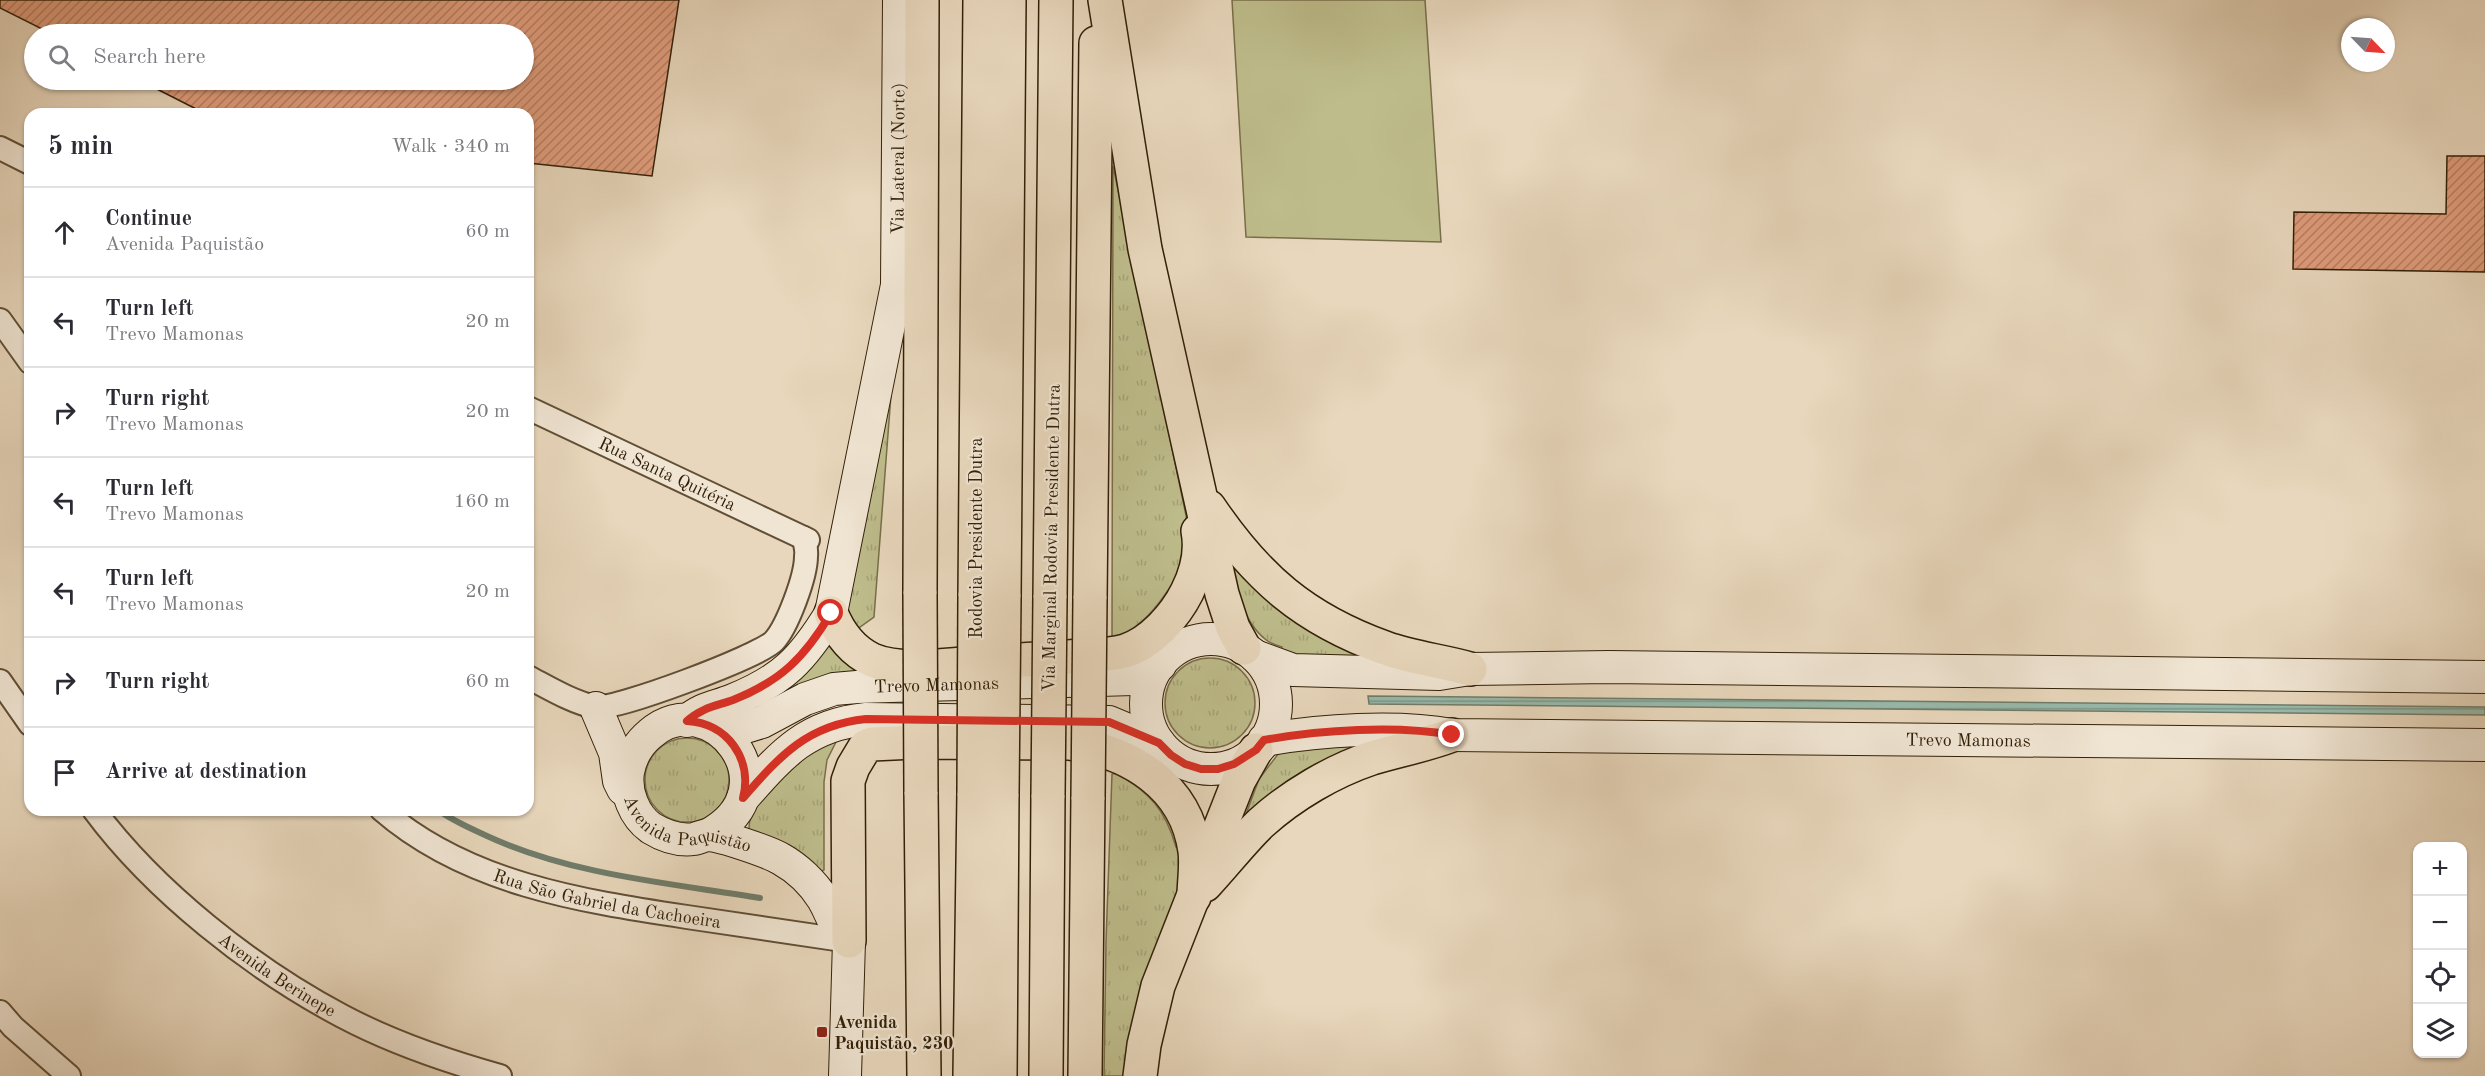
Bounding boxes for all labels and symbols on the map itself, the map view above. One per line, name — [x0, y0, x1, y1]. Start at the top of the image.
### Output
north arrow — [2341, 18, 2395, 72]
street label: Via Lateral (Norte) — [889, 83, 908, 235]
street label: Via Marginal Rodovia Presidente Dutra — [1040, 384, 1064, 692]
street label: Rua Santa Quitéria — [595, 435, 738, 515]
street label: Rodovia Presidente Dutra — [968, 437, 986, 639]
route start — [817, 599, 843, 625]
street label: Trevo Mamonas — [874, 675, 999, 697]
route end — [1438, 721, 1464, 747]
street label: Trevo Mamonas — [1906, 731, 2031, 751]
street label: Avenida Paquistão — [620, 793, 753, 856]
street label: Rua São Gabriel da Cachoeira — [491, 867, 722, 932]
street label: Avenida Berinepe — [215, 931, 338, 1021]
place label: Avenida Paquistão, 230 — [834, 1014, 954, 1053]
marker: Avenida Paquistão, 230 — [815, 1025, 829, 1039]

